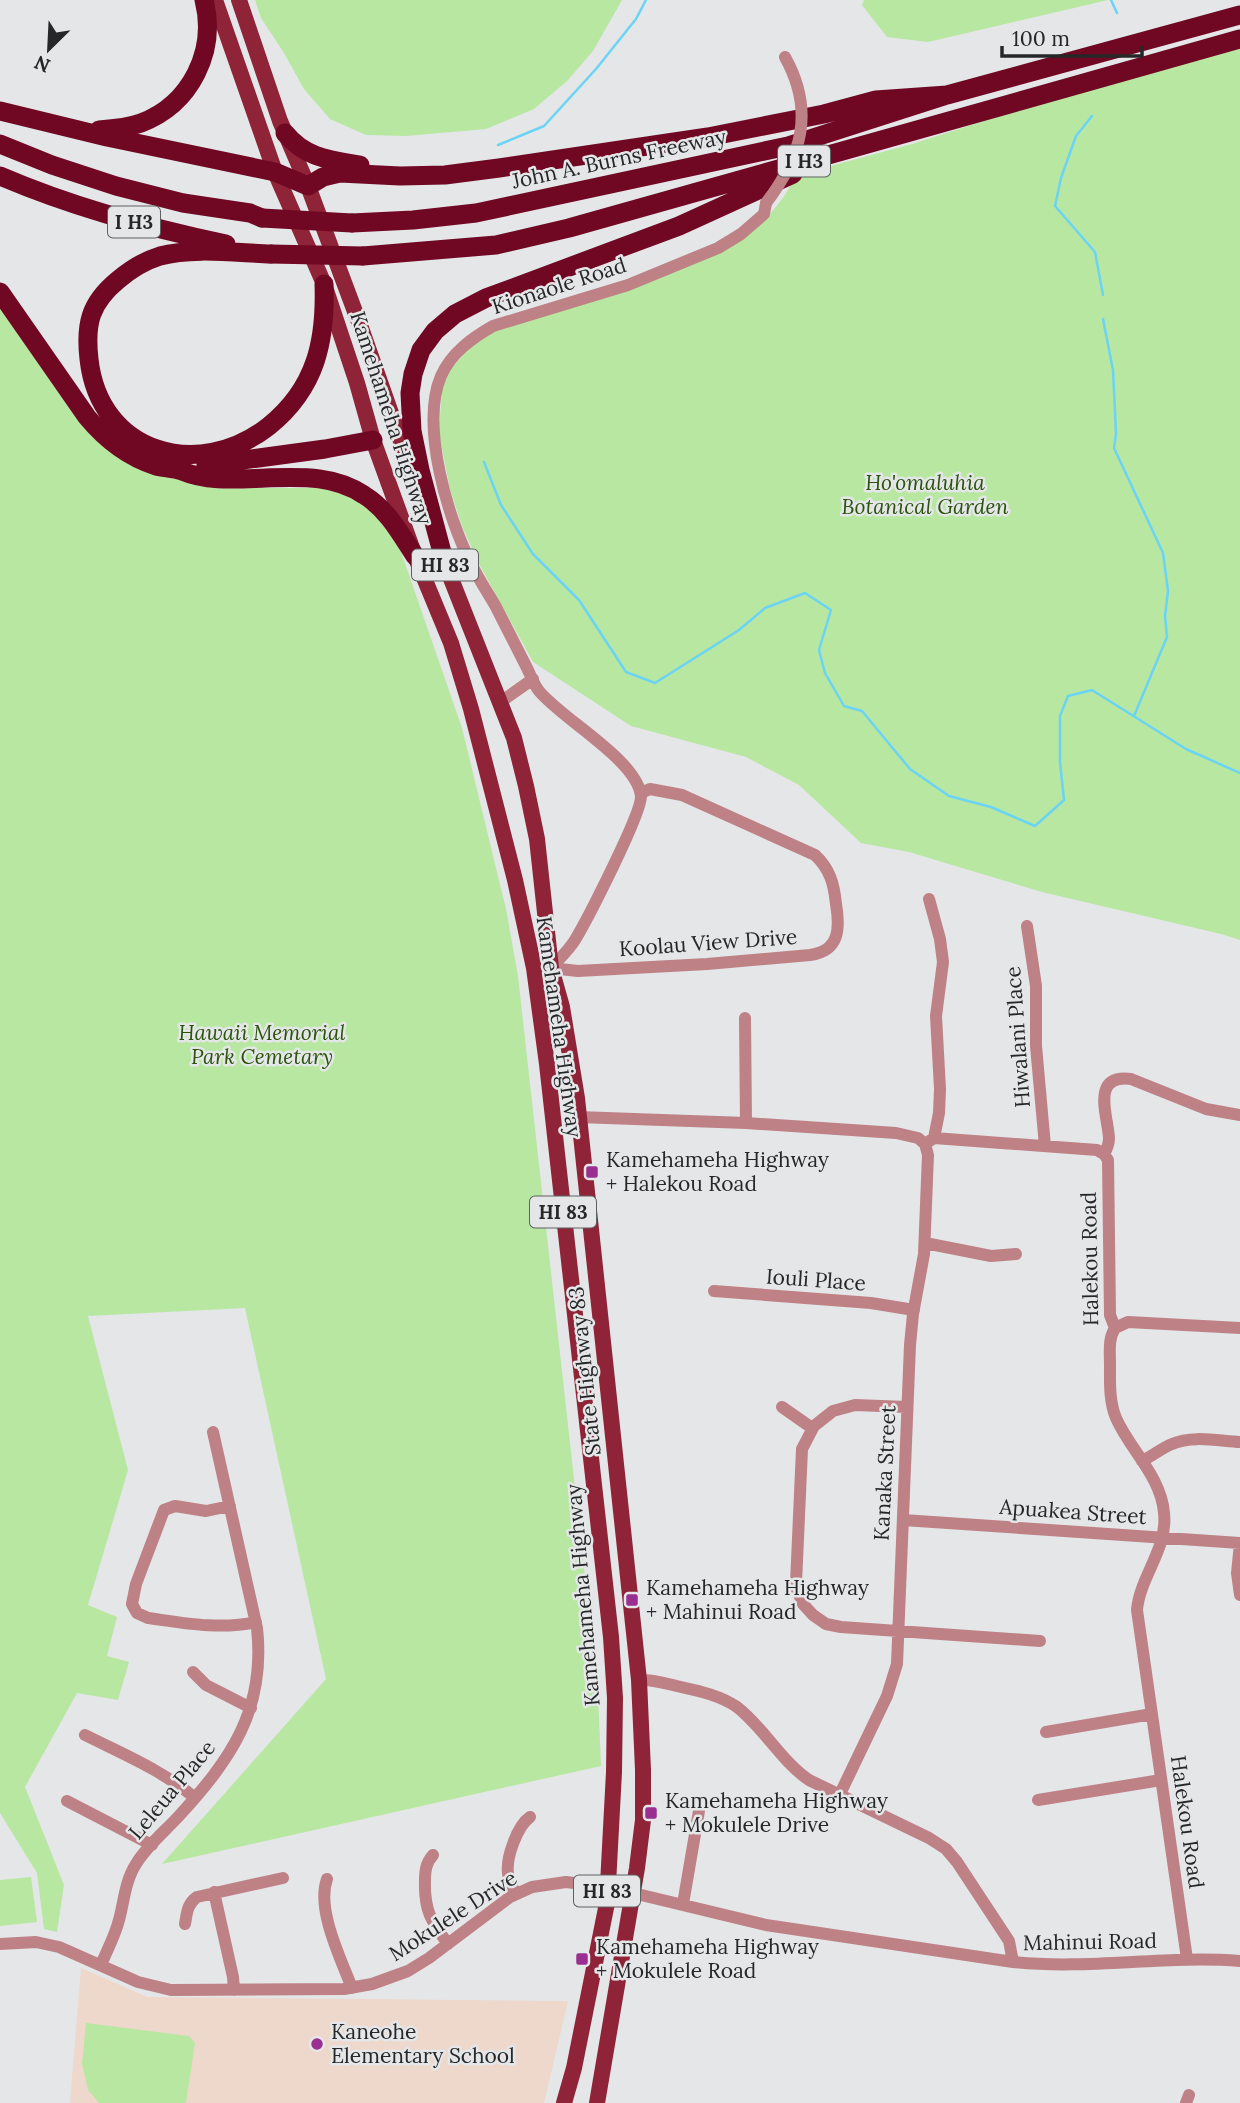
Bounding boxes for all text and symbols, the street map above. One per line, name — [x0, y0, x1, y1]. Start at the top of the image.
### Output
north arrow — [14, 14, 84, 84]
scale bar — [1002, 14, 1142, 58]
text: 100 m — [1012, 25, 1070, 52]
text: N — [30, 50, 54, 78]
street label: John A. Burns Freeway — [508, 123, 729, 195]
road number: I H3 — [778, 146, 830, 176]
road number: I H3 — [108, 206, 160, 238]
street label: Kionaole Road — [488, 251, 629, 320]
street label: Kamehameha Highway — [344, 308, 439, 528]
park label: Ho'omaluhia Botanical Garden — [842, 469, 1009, 520]
road number: HI 83 — [412, 550, 478, 580]
street label: Kamehameha Highway — [531, 915, 588, 1139]
street label: Koolau View Drive — [618, 923, 798, 962]
street label: Hiwalani Place — [999, 965, 1036, 1109]
park label: Hawaii Memorial Park Cemetary — [178, 1019, 346, 1070]
place label: Kamehameha Highway + Halekou Road — [606, 1146, 829, 1197]
marker: Kamehameha Highway + Halekou Road — [584, 1164, 600, 1180]
street label: Halekou Road — [1075, 1192, 1104, 1326]
road number: HI 83 — [530, 1196, 596, 1228]
street label: Iouli Place — [765, 1263, 867, 1296]
street label: State Highway 83 — [562, 1285, 607, 1457]
street label: Kanaka Street — [867, 1404, 902, 1542]
street label: Kamehameha Highway — [559, 1483, 606, 1707]
street label: Apuakea Street — [998, 1493, 1148, 1530]
place label: Kamehameha Highway + Mahinui Road — [646, 1574, 869, 1625]
marker: Kamehameha Highway + Mahinui Road — [624, 1592, 640, 1608]
street label: Leleua Place — [122, 1735, 221, 1845]
street label: Halekou Road — [1165, 1754, 1210, 1890]
place label: Kamehameha Highway + Mokulele Drive — [665, 1787, 888, 1838]
marker: Kamehameha Highway + Mokulele Drive — [643, 1805, 659, 1821]
street label: Mokulele Drive — [384, 1864, 522, 1967]
road number: HI 83 — [574, 1876, 640, 1907]
street label: Mahinui Road — [1023, 1927, 1157, 1956]
place label: Kamehameha Highway + Mokulele Road — [596, 1933, 819, 1984]
marker: Kamehameha Highway + Mokulele Road — [574, 1951, 590, 1967]
place label: Kaneohe Elementary School — [331, 2018, 515, 2069]
marker: Kaneohe Elementary School — [309, 2036, 325, 2052]

